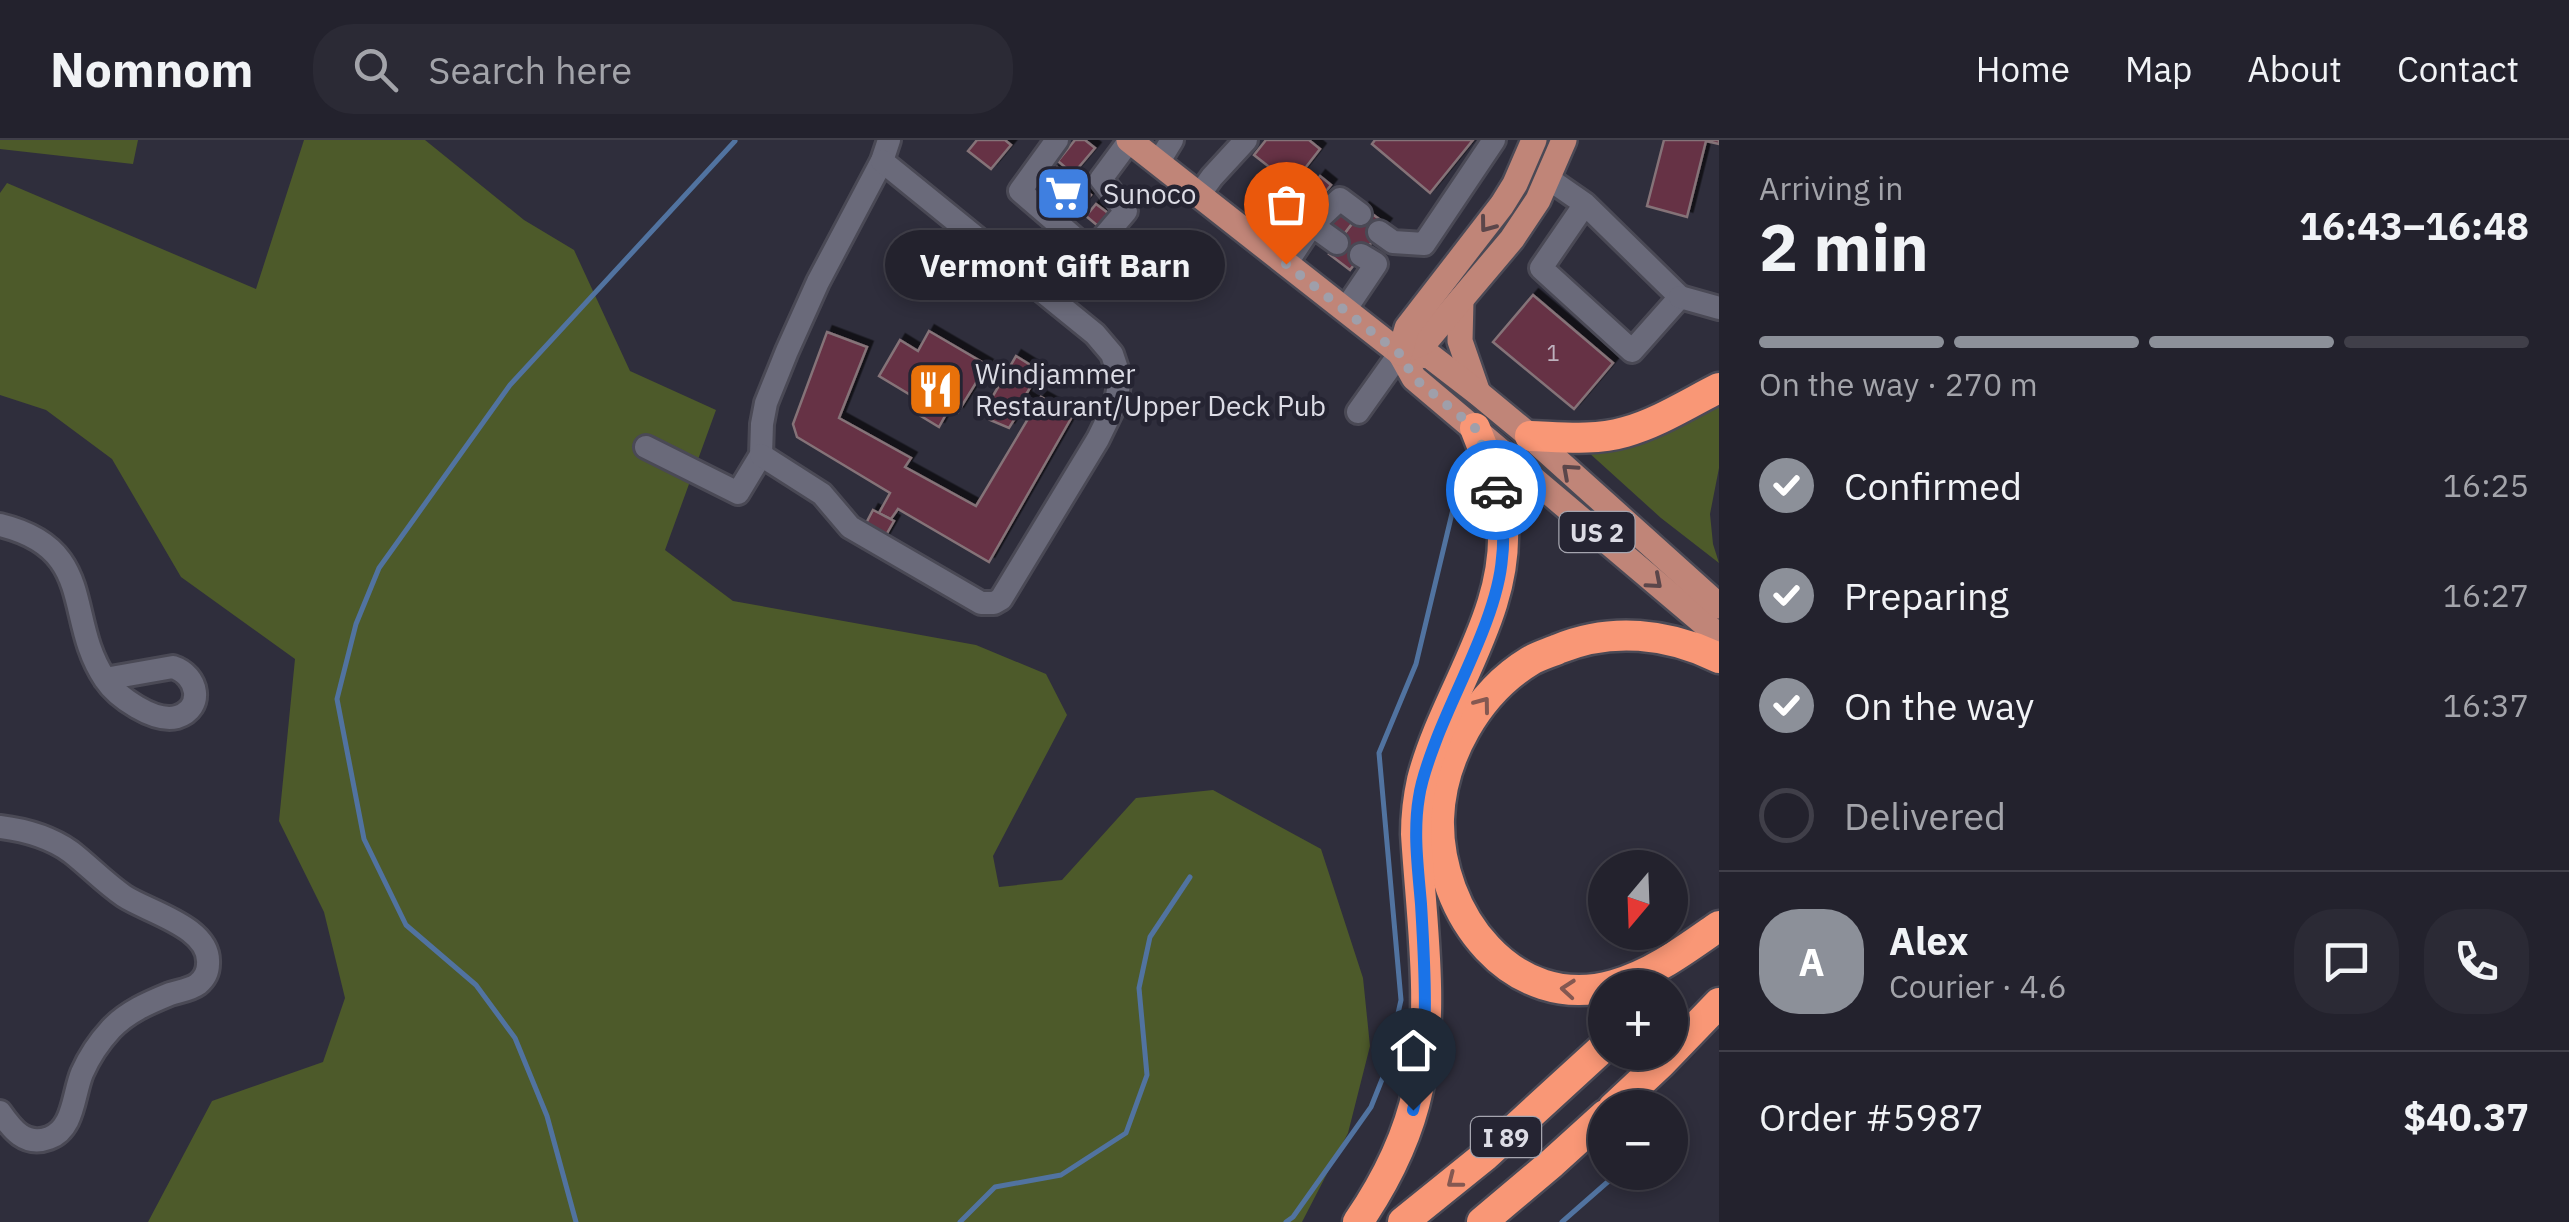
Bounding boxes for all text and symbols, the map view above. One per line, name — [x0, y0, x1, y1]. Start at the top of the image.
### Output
search box — [313, 24, 1013, 114]
text: Nomnom — [50, 38, 253, 100]
icon: search — [348, 42, 403, 97]
text: Search here — [428, 45, 632, 94]
text: Home — [1976, 46, 2070, 92]
text: Map — [2125, 46, 2192, 92]
text: About — [2247, 46, 2342, 92]
text: Contact — [2397, 46, 2519, 92]
pin — [1244, 162, 1329, 265]
supermarket icon: Sunoco — [1034, 163, 1094, 223]
text: Arriving in — [1759, 167, 1904, 209]
place label: Sunoco — [1103, 175, 1196, 212]
icon: bag — [1259, 177, 1314, 232]
text: 16:43–16:48 — [2299, 201, 2529, 250]
text: 2 min — [1759, 204, 1929, 289]
one-way arrow — [1482, 214, 1499, 232]
callout: Vermont Gift Barn — [886, 229, 1226, 299]
text: Vermont Gift Barn — [919, 244, 1191, 286]
house number: 1 — [1546, 338, 1560, 367]
place label: Windjammer Restaurant/Upper Deck Pub — [975, 355, 1326, 424]
restaurant icon: Windjammer Restaurant/Upper Deck Pub — [906, 359, 966, 419]
text: On the way · 270 m — [1759, 363, 2038, 405]
courier — [1446, 440, 1546, 540]
icon: check — [1759, 458, 1814, 513]
text: Confirmed — [1844, 461, 2022, 510]
icon: car — [1469, 463, 1524, 518]
text: 16:25 — [2443, 464, 2529, 506]
one-way arrow — [1562, 465, 1581, 483]
road number: US 2 — [1560, 512, 1634, 552]
icon: check — [1759, 568, 1814, 623]
one-way arrow — [1644, 570, 1662, 588]
text: Preparing — [1844, 571, 2009, 620]
text: 16:27 — [2443, 574, 2529, 616]
icon: check — [1759, 678, 1814, 733]
text: On the way — [1844, 681, 2034, 730]
text: 16:37 — [2443, 684, 2529, 726]
one-way arrow — [1472, 697, 1489, 715]
text: Delivered — [1844, 791, 2006, 840]
north arrow — [1588, 850, 1688, 950]
map controls — [1588, 850, 1688, 1190]
button: chat — [2294, 909, 2399, 1014]
button: phone — [2424, 909, 2529, 1014]
text: Alex — [1889, 916, 1969, 965]
text: A — [1798, 937, 1825, 986]
text: Courier · 4.6 — [1889, 965, 2067, 1007]
button: + — [1588, 970, 1688, 1070]
one-way arrow — [1560, 978, 1576, 1000]
pin — [1371, 1008, 1456, 1111]
icon: home — [1386, 1023, 1441, 1078]
button: − — [1588, 1090, 1688, 1190]
text: Order #5987 — [1759, 1092, 1984, 1141]
text: $40.37 — [2403, 1092, 2529, 1141]
road number: I 89 — [1471, 1117, 1541, 1157]
one-way arrow — [1447, 1169, 1465, 1186]

